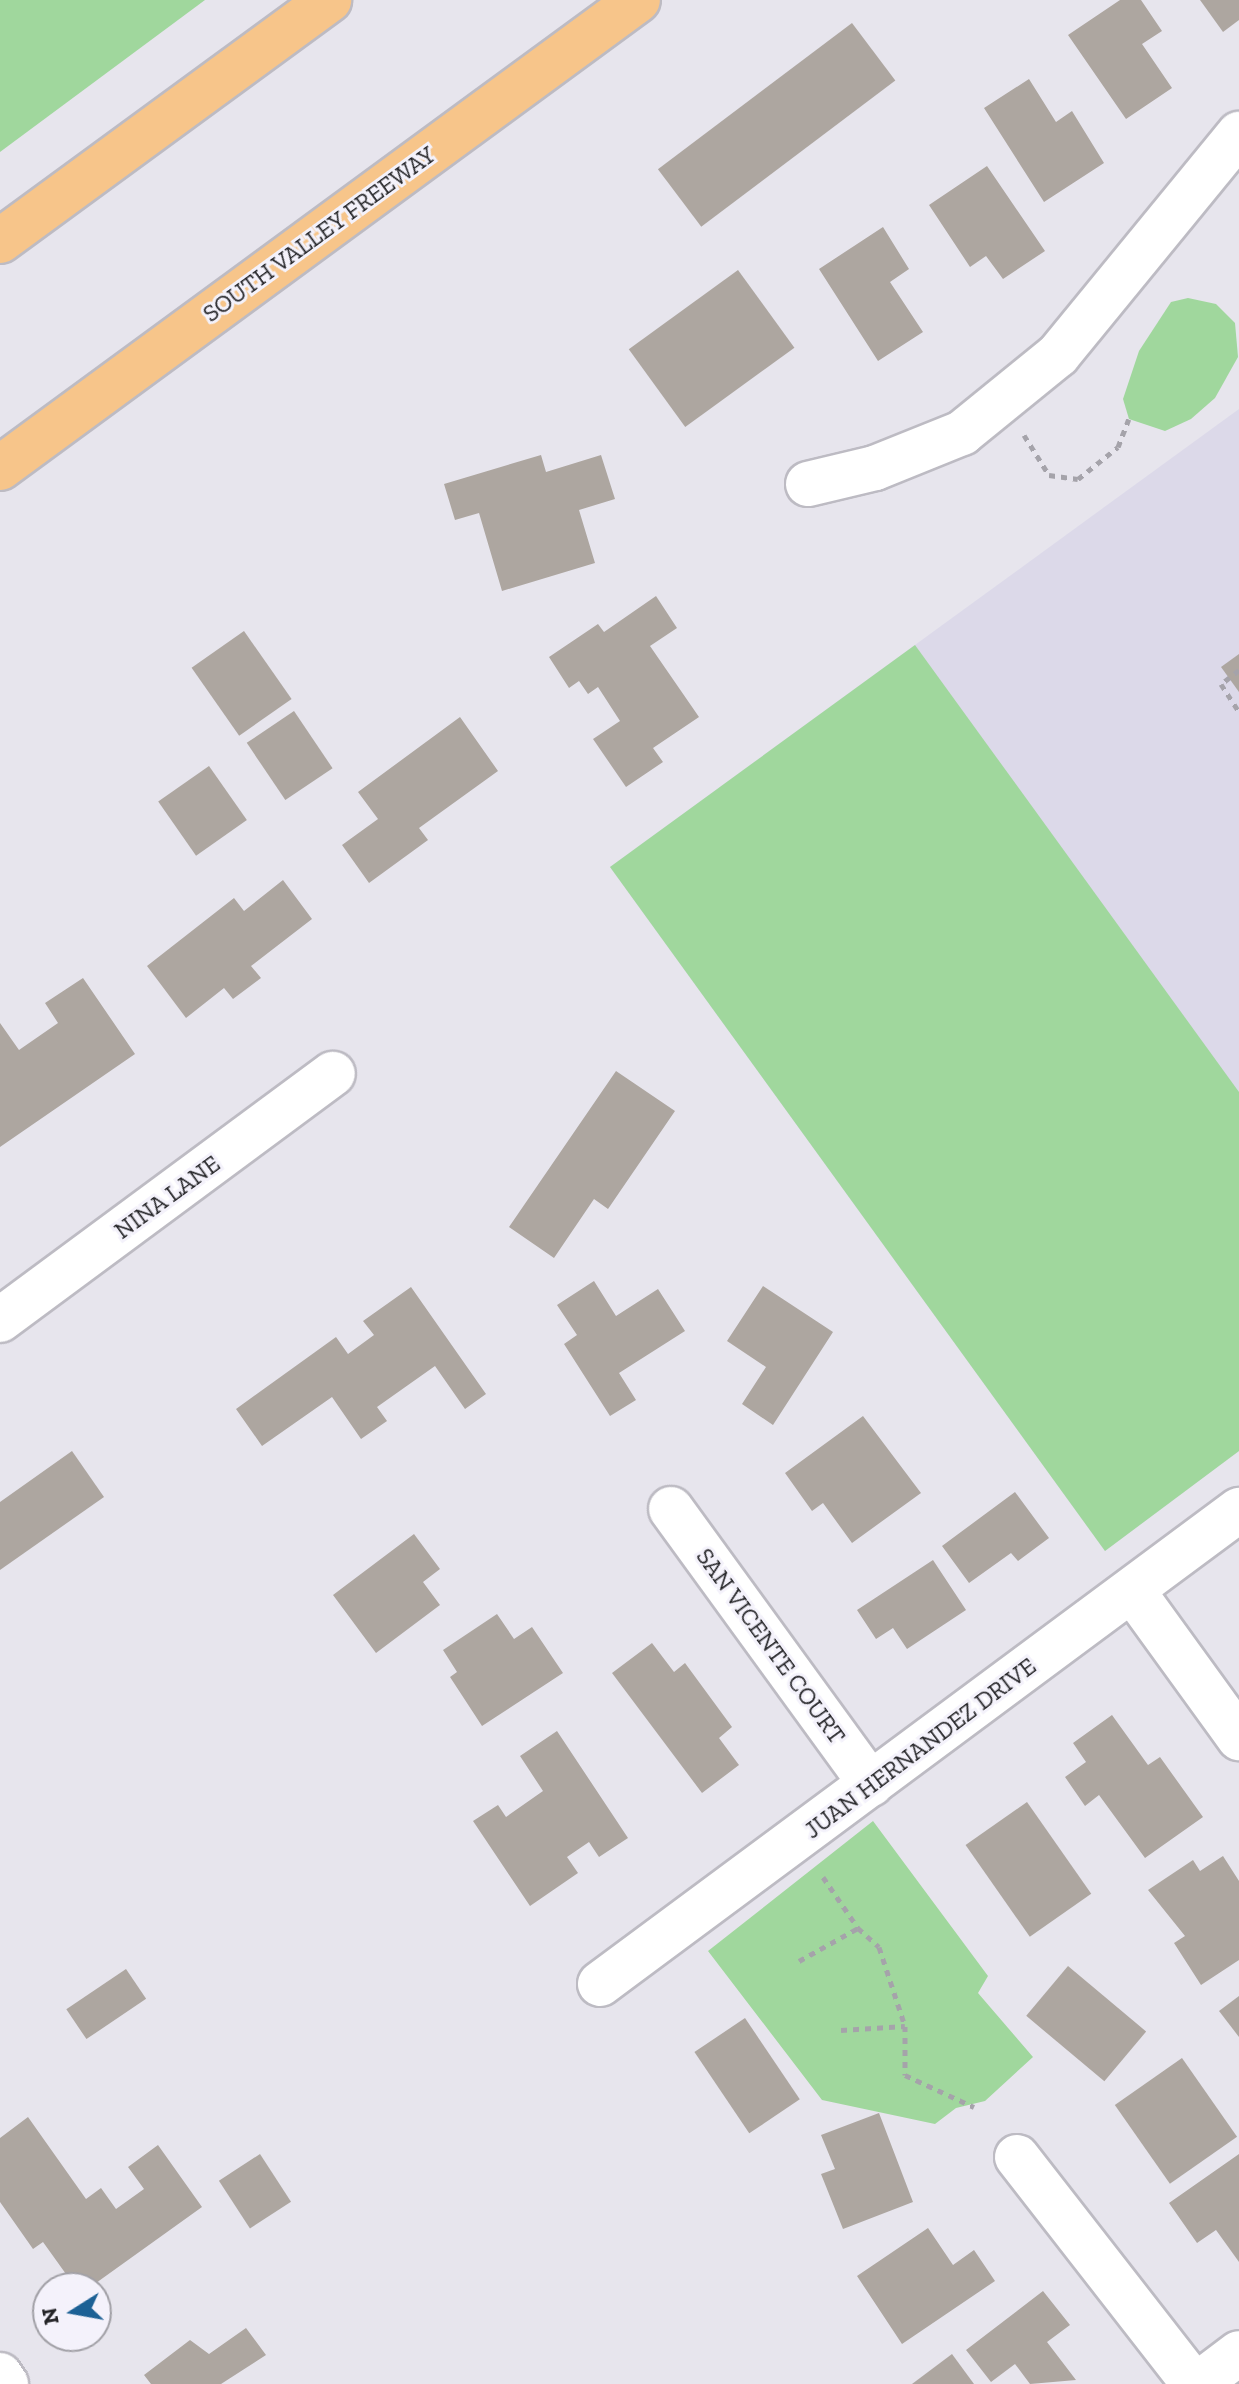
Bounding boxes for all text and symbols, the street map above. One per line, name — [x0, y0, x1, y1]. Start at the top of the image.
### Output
street label: SOUTH VALLEY FREEWAY — [197, 140, 441, 328]
street label: NINA LANE — [108, 1149, 226, 1245]
street label: SAN VICENTE COURT — [690, 1542, 852, 1750]
street label: JUAN HERNANDEZ DRIVE — [799, 1652, 1041, 1844]
north arrow — [32, 2272, 112, 2352]
text: N — [35, 2306, 65, 2327]

